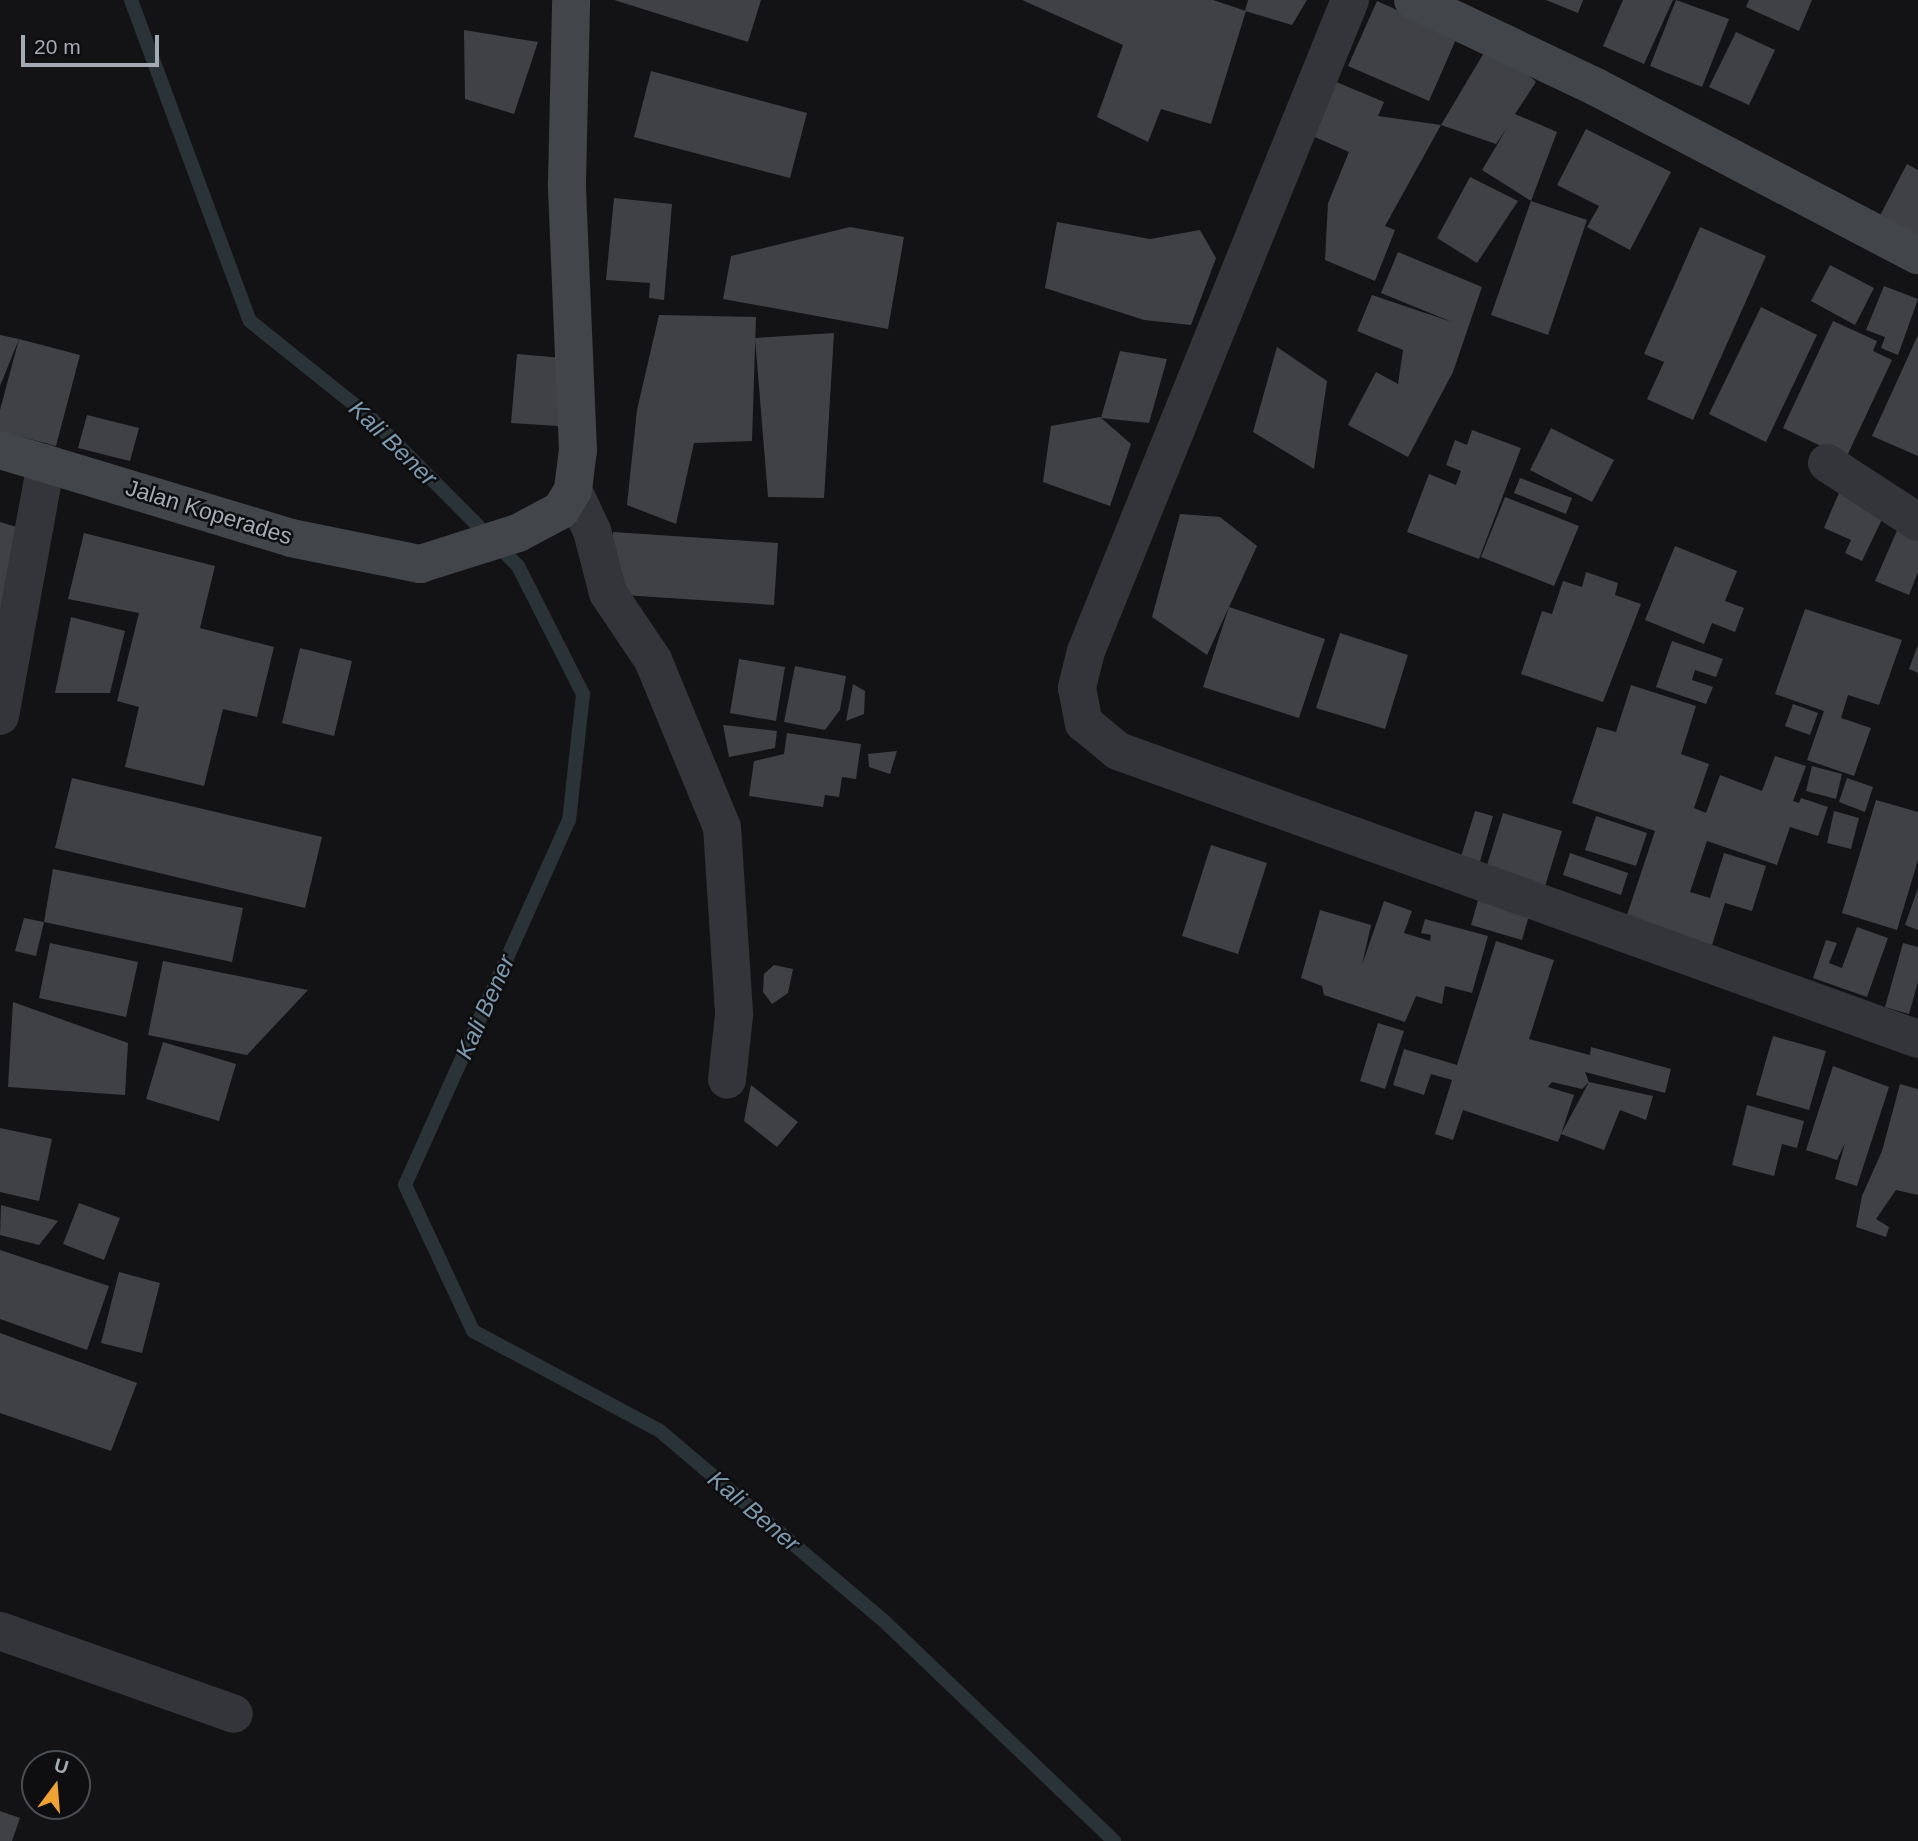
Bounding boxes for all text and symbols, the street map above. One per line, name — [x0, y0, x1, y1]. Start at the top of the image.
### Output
scale bar — [24, 21, 163, 65]
text: 20 m — [34, 35, 81, 58]
water label: Kali Bener — [343, 394, 443, 492]
street label: Jalan Koperades — [122, 474, 296, 550]
water label: Kali Bener — [449, 951, 521, 1063]
water label: Kali Bener — [702, 1464, 806, 1558]
north arrow — [21, 1750, 91, 1820]
text: U — [52, 1754, 71, 1778]

